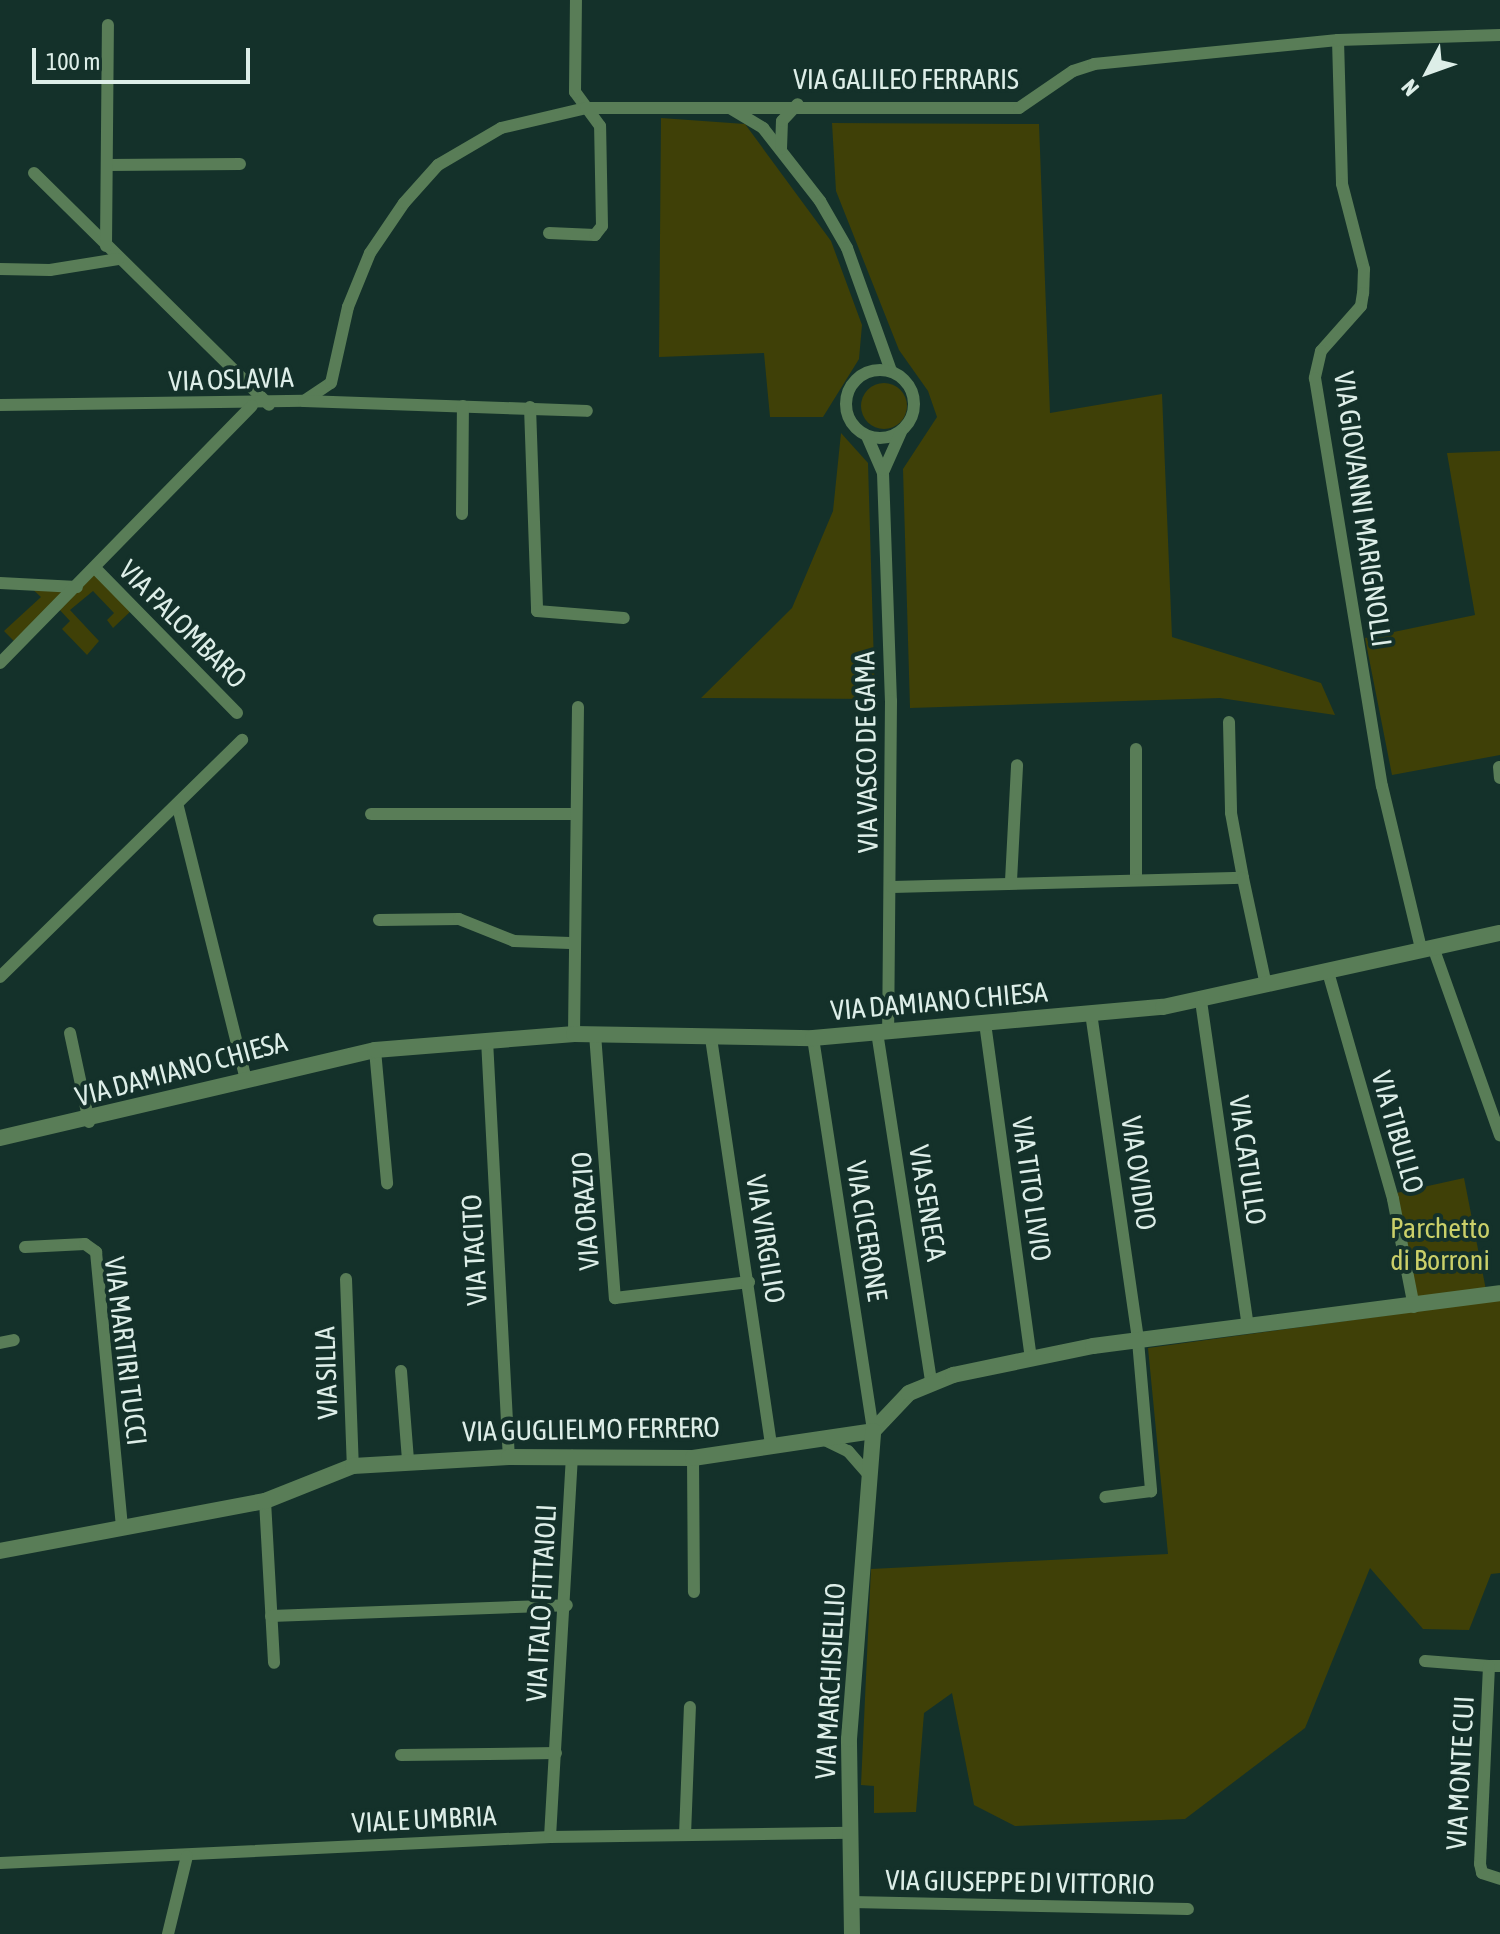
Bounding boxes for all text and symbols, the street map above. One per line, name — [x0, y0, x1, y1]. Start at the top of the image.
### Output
scale bar — [36, 32, 254, 82]
north arrow — [1388, 32, 1468, 112]
text: 100 m — [46, 48, 100, 75]
street label: VIA GALILEO FERRARIS — [793, 62, 1019, 96]
text: N — [1396, 74, 1424, 101]
street label: VIA OSLAVIA — [168, 360, 294, 398]
street label: VIA GIOVANNI MARIGNOLLI — [1327, 369, 1399, 649]
street label: VIA PALOMBARO — [112, 553, 254, 695]
street label: VIA VASCO DE GAMA — [847, 651, 885, 853]
street label: VIA DAMIANO CHIESA — [829, 975, 1049, 1027]
street label: VIA DAMIANO CHIESA — [72, 1025, 290, 1113]
street label: VIA TIBULLO — [1365, 1067, 1431, 1197]
street label: VIA CATULLO — [1222, 1093, 1274, 1227]
street label: VIA OVIDIO — [1114, 1114, 1164, 1232]
street label: VIA TITO LIVIO — [1005, 1115, 1059, 1263]
street label: VIA SENECA — [902, 1143, 954, 1263]
street label: VIA ORAZIO — [564, 1151, 606, 1271]
street label: VIA CICERONE — [839, 1159, 895, 1303]
street label: VIA VIRGILIO — [739, 1173, 793, 1305]
street label: VIA TACITO — [454, 1194, 494, 1306]
park label: Parchetto di Borroni — [1390, 1211, 1490, 1277]
street label: VIA MARTIRI TUCCI — [98, 1255, 154, 1447]
street label: VIA SILLA — [308, 1326, 344, 1420]
street label: VIA GUGLIELMO FERRERO — [462, 1410, 720, 1448]
street label: VIA ITALO FITTAIOLI — [519, 1503, 563, 1703]
street label: VIA MARCHISIELLIO — [808, 1582, 852, 1780]
street label: VIA MONTE CUI — [1439, 1695, 1481, 1851]
street label: VIALE UMBRIA — [351, 1798, 497, 1840]
street label: VIA GIUSEPPE DI VITTORIO — [885, 1863, 1155, 1901]

